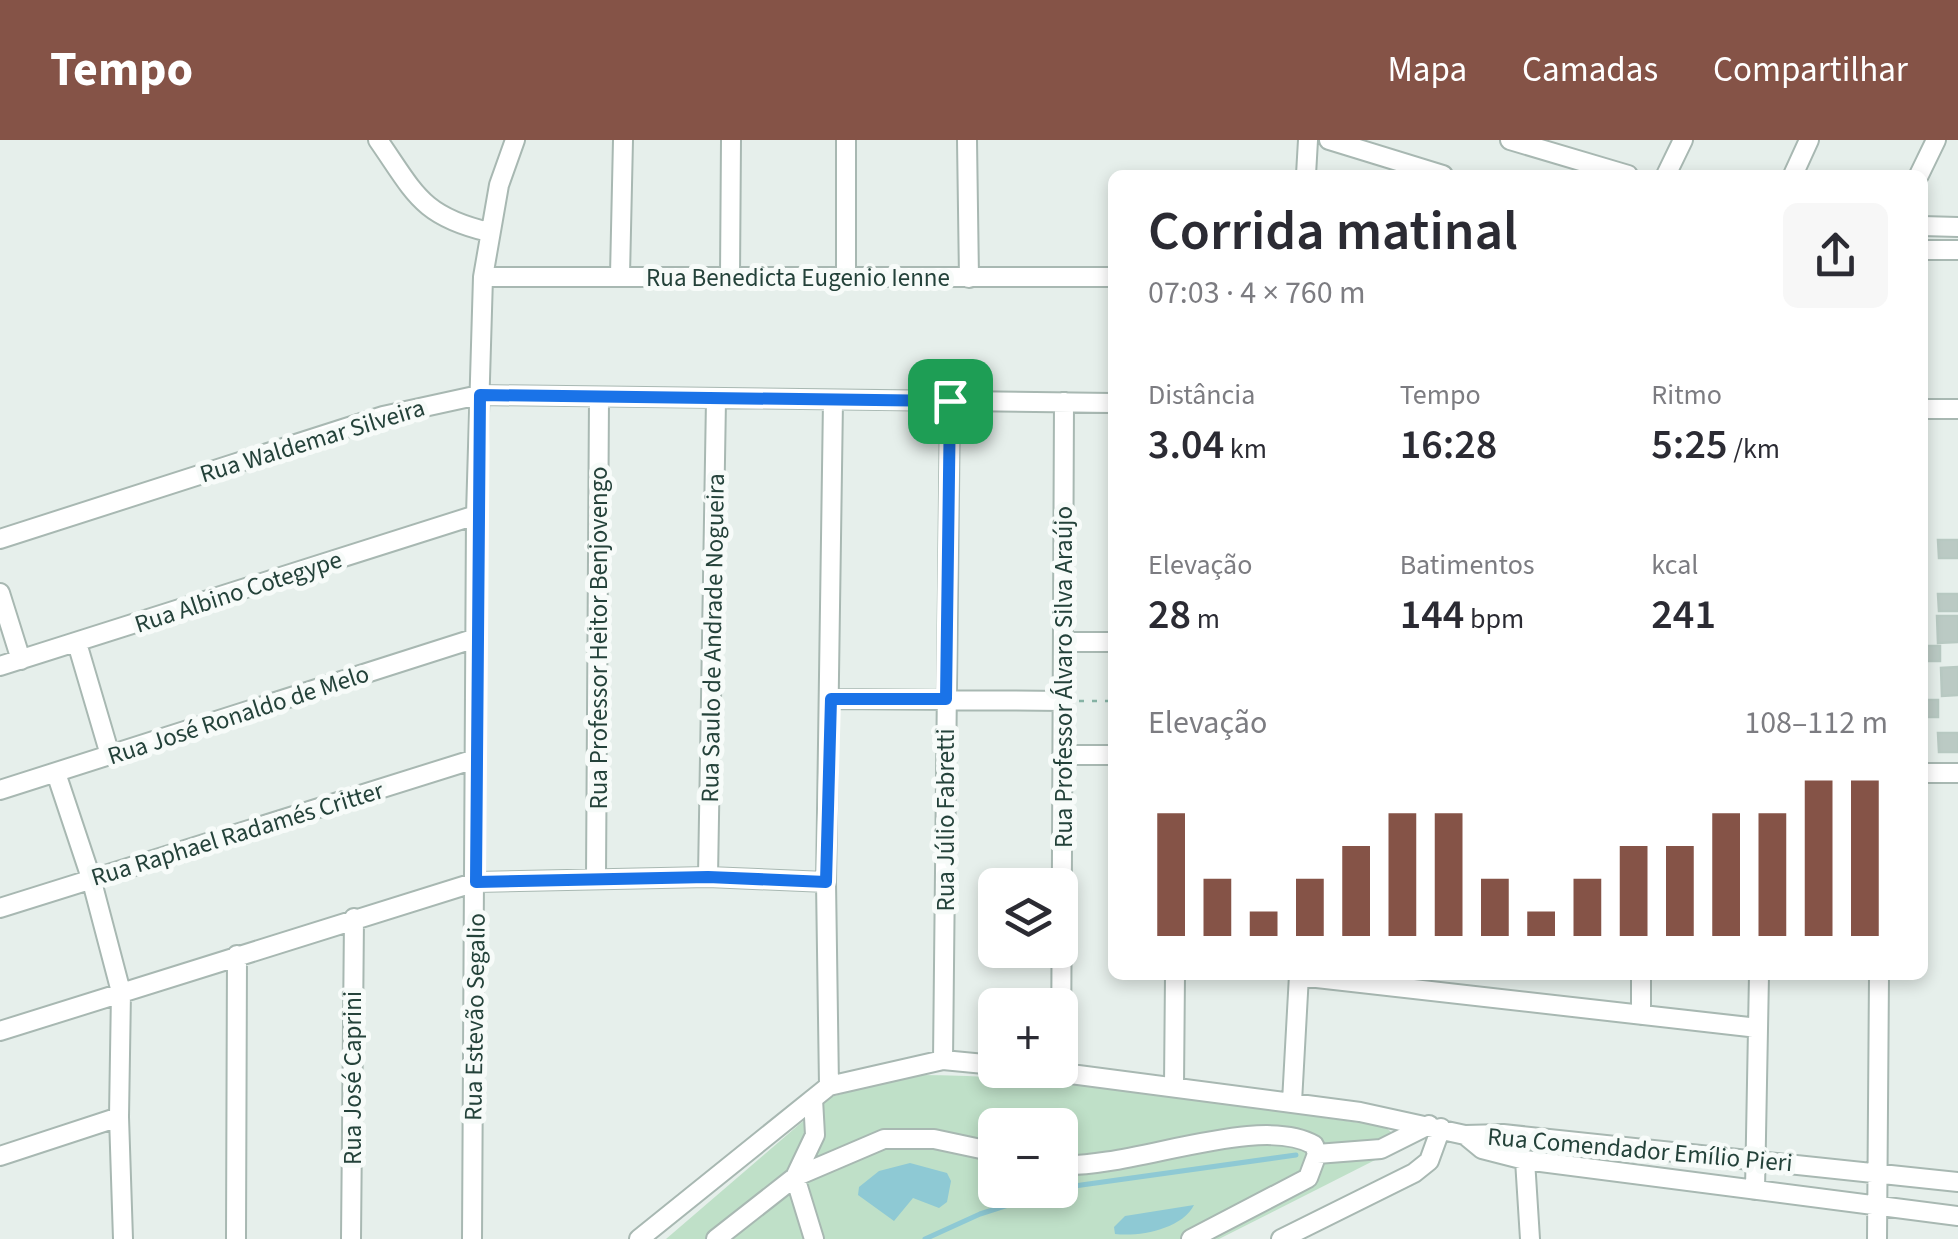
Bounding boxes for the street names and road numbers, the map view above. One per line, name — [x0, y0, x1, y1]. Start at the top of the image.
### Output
street label: Rua Benedicta Eugenio Ienne — [646, 260, 950, 296]
street label: Rua Waldemar Silveira — [195, 390, 429, 492]
street label: Rua Professor Heitor Benjovengo — [581, 466, 617, 810]
street label: Rua Saulo de Andrade Nogueira — [692, 473, 734, 803]
street label: Rua Professor Álvaro Silva Araújo — [1046, 506, 1082, 848]
street label: Rua Albino Cotegype — [130, 541, 347, 642]
street label: Rua José Ronaldo de Melo — [103, 656, 374, 774]
street label: Rua Júlio Fabretti — [928, 728, 964, 912]
street label: Rua Raphael Radamés Critter — [87, 772, 388, 896]
street label: Rua Estevão Segalio — [455, 913, 495, 1121]
street label: Rua José Caprini — [335, 991, 371, 1165]
street label: Rua Comendador Emílio Pieri — [1486, 1119, 1794, 1181]

